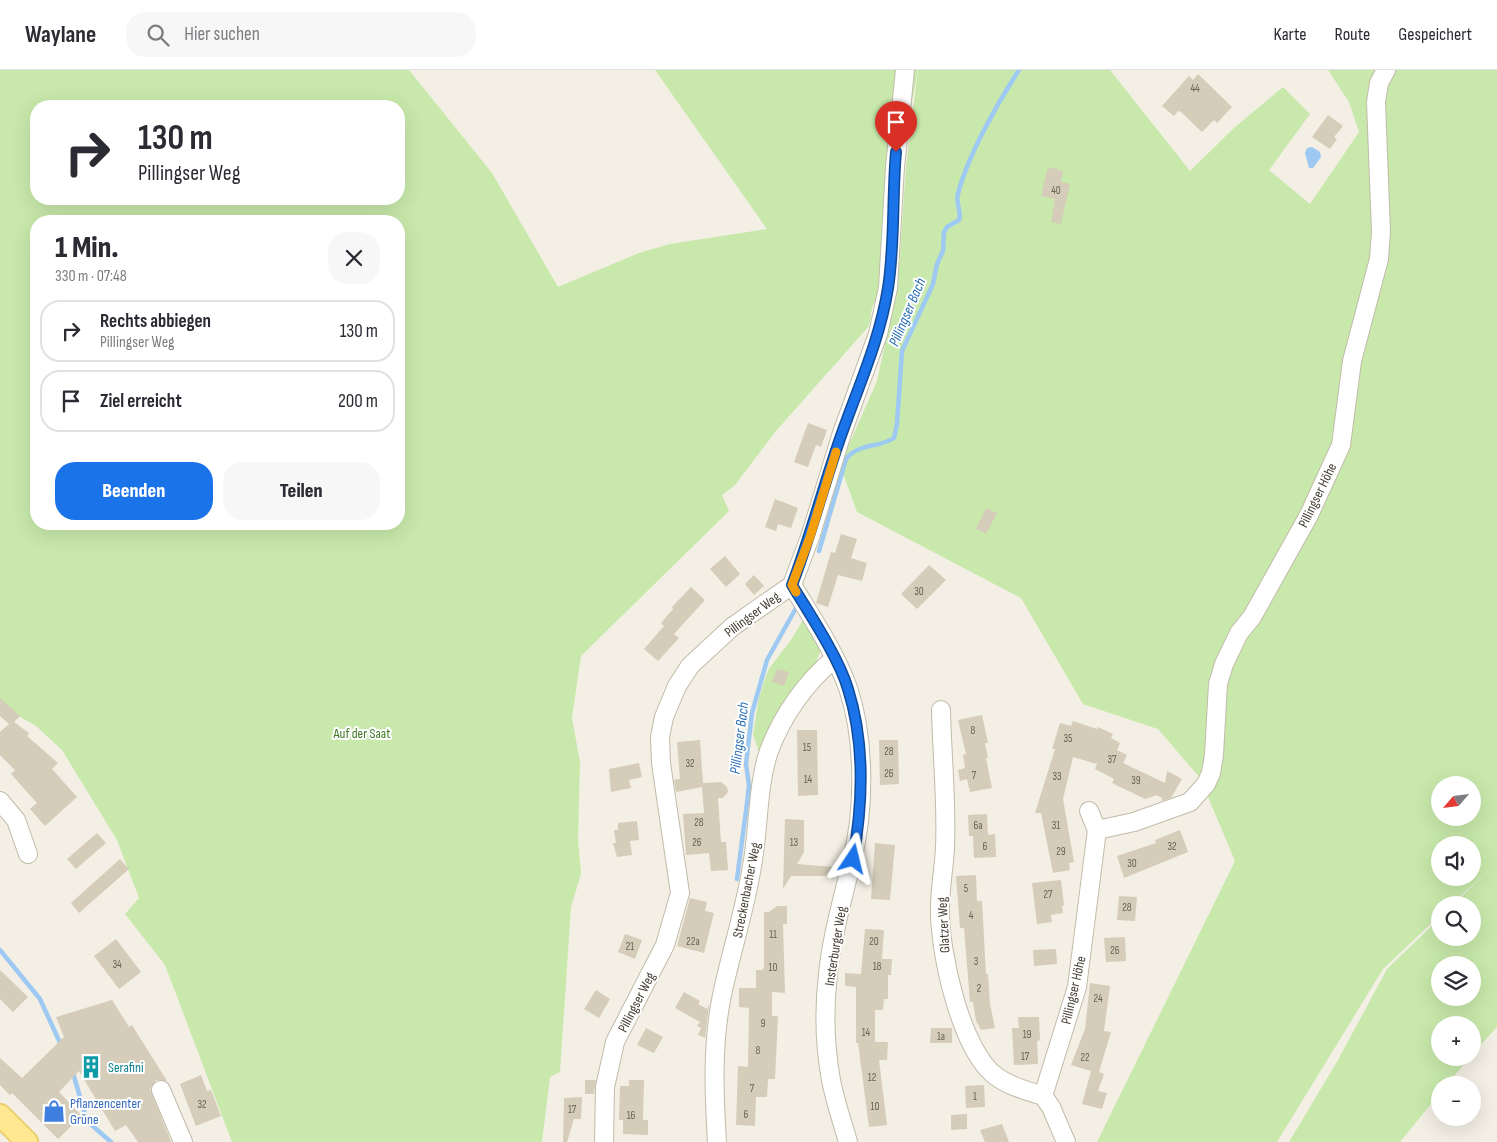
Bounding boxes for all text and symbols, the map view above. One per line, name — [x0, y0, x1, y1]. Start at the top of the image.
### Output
search box — [126, 12, 476, 57]
text: Waylane — [25, 20, 96, 49]
icon: search — [144, 21, 172, 49]
text: Hier suchen — [184, 23, 260, 46]
text: Karte — [1274, 24, 1307, 45]
text: Route — [1335, 24, 1370, 45]
text: Gespeichert — [1398, 24, 1472, 45]
house number: 44 — [1190, 82, 1200, 95]
pin — [875, 101, 917, 152]
icon: arrive — [882, 108, 910, 136]
text: 130 m — [138, 117, 213, 160]
icon: right — [55, 120, 120, 185]
text: Pillingser Weg — [138, 160, 240, 187]
house number: 40 — [1051, 184, 1061, 197]
text: 1 Min. — [55, 230, 119, 266]
button: close — [328, 232, 380, 284]
text: 330 m · 07:48 — [55, 267, 127, 286]
water label: Pillingser Bach — [885, 275, 930, 349]
text: Rechts abbiegen — [100, 310, 211, 333]
icon: right — [57, 317, 85, 345]
text: 130 m — [340, 320, 378, 343]
text: Pillingser Weg — [100, 333, 175, 352]
icon: arrive — [57, 387, 85, 415]
text: Ziel erreicht — [100, 390, 182, 413]
text: 200 m — [338, 390, 378, 413]
street label: Pillingser Höhe — [1295, 460, 1340, 530]
button: Beenden — [55, 462, 213, 520]
button: Teilen — [223, 462, 380, 520]
house number: 30 — [914, 585, 924, 598]
street label: Pillingser Weg — [721, 588, 784, 641]
water label: Pillingser Bach — [726, 701, 753, 775]
house number: 8 — [971, 724, 976, 737]
park label: Auf der Saat — [333, 725, 390, 742]
house number: 35 — [1063, 732, 1073, 745]
house number: 15 — [803, 741, 811, 754]
house number: 28 — [884, 745, 894, 758]
house number: 37 — [1107, 753, 1117, 766]
house number: 32 — [685, 757, 695, 770]
house number: 26 — [884, 767, 894, 780]
house number: 7 — [972, 769, 977, 782]
house number: 33 — [1052, 770, 1062, 783]
house number: 14 — [804, 773, 813, 786]
house number: 39 — [1131, 774, 1141, 787]
north arrow — [1431, 776, 1481, 826]
map controls — [1431, 776, 1481, 1126]
house number: 28 — [694, 816, 704, 829]
house number: 6a — [973, 819, 983, 832]
house number: 31 — [1052, 819, 1060, 832]
position arrow — [826, 832, 878, 884]
house number: 26 — [692, 836, 702, 849]
house number: 13 — [790, 836, 799, 849]
button: sound — [1431, 836, 1481, 886]
house number: 6 — [983, 840, 988, 853]
house number: 32 — [1167, 840, 1177, 853]
street label: Streckenbacher Weg — [729, 841, 764, 939]
house number: 29 — [1056, 845, 1066, 858]
house number: 30 — [1127, 857, 1137, 870]
house number: 5 — [964, 882, 968, 895]
house number: 27 — [1044, 888, 1053, 901]
street label: Glatzer Weg — [934, 896, 953, 953]
button: search — [1431, 896, 1481, 946]
house number: 28 — [1122, 901, 1132, 914]
street label: Insterburger Weg — [821, 905, 850, 987]
house number: 4 — [969, 909, 974, 922]
house number: 11 — [769, 928, 777, 941]
house number: 22a — [686, 935, 700, 948]
house number: 20 — [869, 935, 879, 948]
house number: 21 — [626, 940, 634, 953]
house number: 26 — [1110, 944, 1120, 957]
street label: Pillingser Höhe — [1057, 954, 1090, 1026]
house number: 3 — [974, 955, 979, 968]
button: layers — [1431, 956, 1481, 1006]
house number: 34 — [112, 958, 122, 971]
house number: 18 — [873, 960, 882, 973]
house number: 10 — [769, 961, 777, 974]
street label: Pillingser Weg — [614, 969, 659, 1035]
house number: 2 — [977, 982, 982, 995]
house number: 24 — [1093, 992, 1103, 1005]
button: + — [1431, 1016, 1481, 1066]
house number: 9 — [761, 1017, 766, 1030]
house number: 14 — [862, 1026, 871, 1039]
house number: 19 — [1023, 1028, 1031, 1041]
house number: 1a — [937, 1030, 945, 1043]
house number: 8 — [756, 1044, 761, 1057]
house number: 17 — [1021, 1050, 1030, 1063]
house number: 22 — [1080, 1051, 1090, 1064]
building icon: Serafini — [78, 1054, 104, 1080]
place label: Serafini — [108, 1059, 144, 1076]
house number: 12 — [868, 1071, 877, 1084]
button: − — [1431, 1076, 1481, 1126]
house number: 7 — [750, 1082, 755, 1095]
house number: 1 — [973, 1090, 977, 1103]
place label: Pflanzencenter Grüne — [70, 1095, 141, 1128]
shop icon: Pflanzencenter Grüne — [41, 1098, 67, 1124]
house number: 32 — [197, 1098, 207, 1111]
house number: 10 — [871, 1100, 879, 1113]
house number: 17 — [568, 1103, 577, 1116]
house number: 6 — [744, 1108, 749, 1121]
house number: 16 — [627, 1109, 636, 1122]

